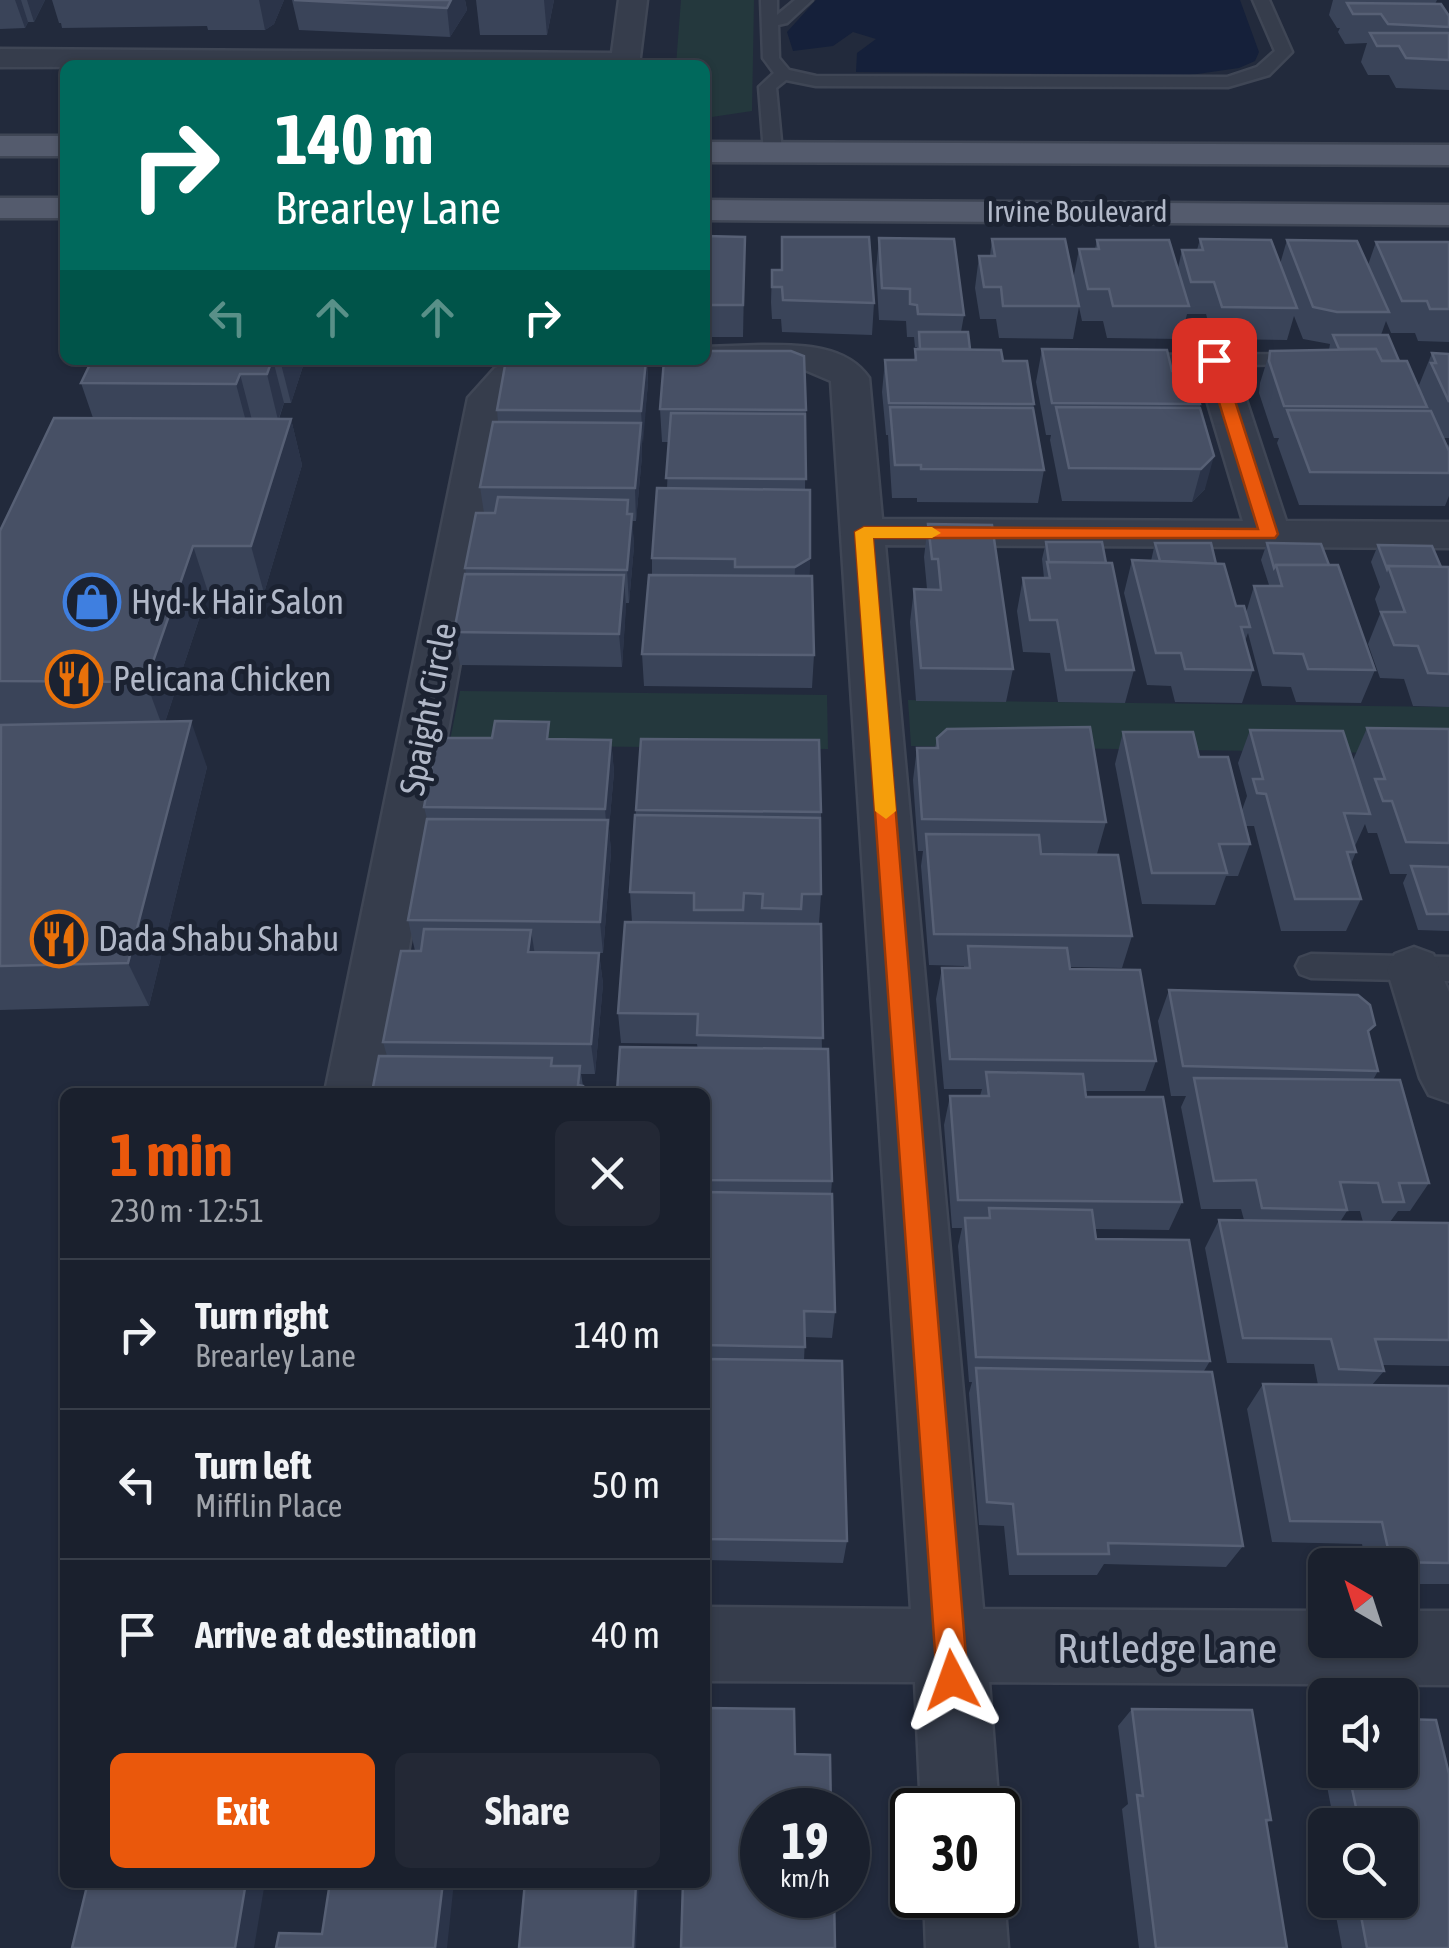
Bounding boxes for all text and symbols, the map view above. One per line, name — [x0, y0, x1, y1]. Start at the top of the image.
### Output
text: 140 m — [275, 99, 434, 179]
icon: right — [110, 100, 240, 230]
text: Brearley Lane — [275, 182, 501, 234]
street label: Irvine Boulevard — [987, 194, 1167, 228]
icon: left — [200, 290, 255, 345]
icon: ahead — [305, 290, 360, 345]
icon: ahead — [410, 290, 465, 345]
icon: right — [515, 290, 570, 345]
pin — [1172, 318, 1257, 403]
icon: arrive — [1187, 333, 1242, 388]
shop icon: Hyd-k Hair Salon — [62, 572, 122, 632]
place label: Hyd-k Hair Salon — [131, 581, 344, 621]
street label: Spaight Circle — [391, 619, 463, 798]
restaurant icon: Pelicana Chicken — [44, 649, 104, 709]
place label: Pelicana Chicken — [113, 658, 332, 698]
restaurant icon: Dada Shabu Shabu — [29, 909, 89, 969]
place label: Dada Shabu Shabu — [98, 918, 339, 958]
text: 1 min — [110, 1120, 233, 1189]
button: close — [555, 1121, 660, 1226]
text: 230 m · 12:51 — [110, 1192, 264, 1229]
text: Turn right — [195, 1294, 329, 1337]
icon: right — [110, 1307, 165, 1362]
text: 140 m — [574, 1313, 660, 1356]
text: Brearley Lane — [195, 1337, 356, 1374]
text: Turn left — [195, 1444, 311, 1487]
icon: left — [110, 1457, 165, 1512]
text: 50 m — [592, 1463, 660, 1506]
text: Mifflin Place — [195, 1487, 342, 1524]
north arrow — [1308, 1548, 1418, 1658]
map controls — [1308, 1548, 1418, 1918]
icon: arrive — [110, 1607, 165, 1662]
text: Arrive at destination — [195, 1613, 477, 1656]
text: 40 m — [592, 1613, 660, 1656]
street label: Rutledge Lane — [1057, 1624, 1277, 1672]
position arrow — [900, 1628, 1004, 1732]
button: sound — [1308, 1678, 1418, 1788]
button: Exit — [110, 1753, 375, 1868]
button: Share — [395, 1753, 660, 1868]
speed limit sign: 30 — [890, 1788, 1020, 1918]
button: search — [1308, 1808, 1418, 1918]
text: 19 — [781, 1812, 828, 1870]
text: km/h — [780, 1864, 830, 1892]

